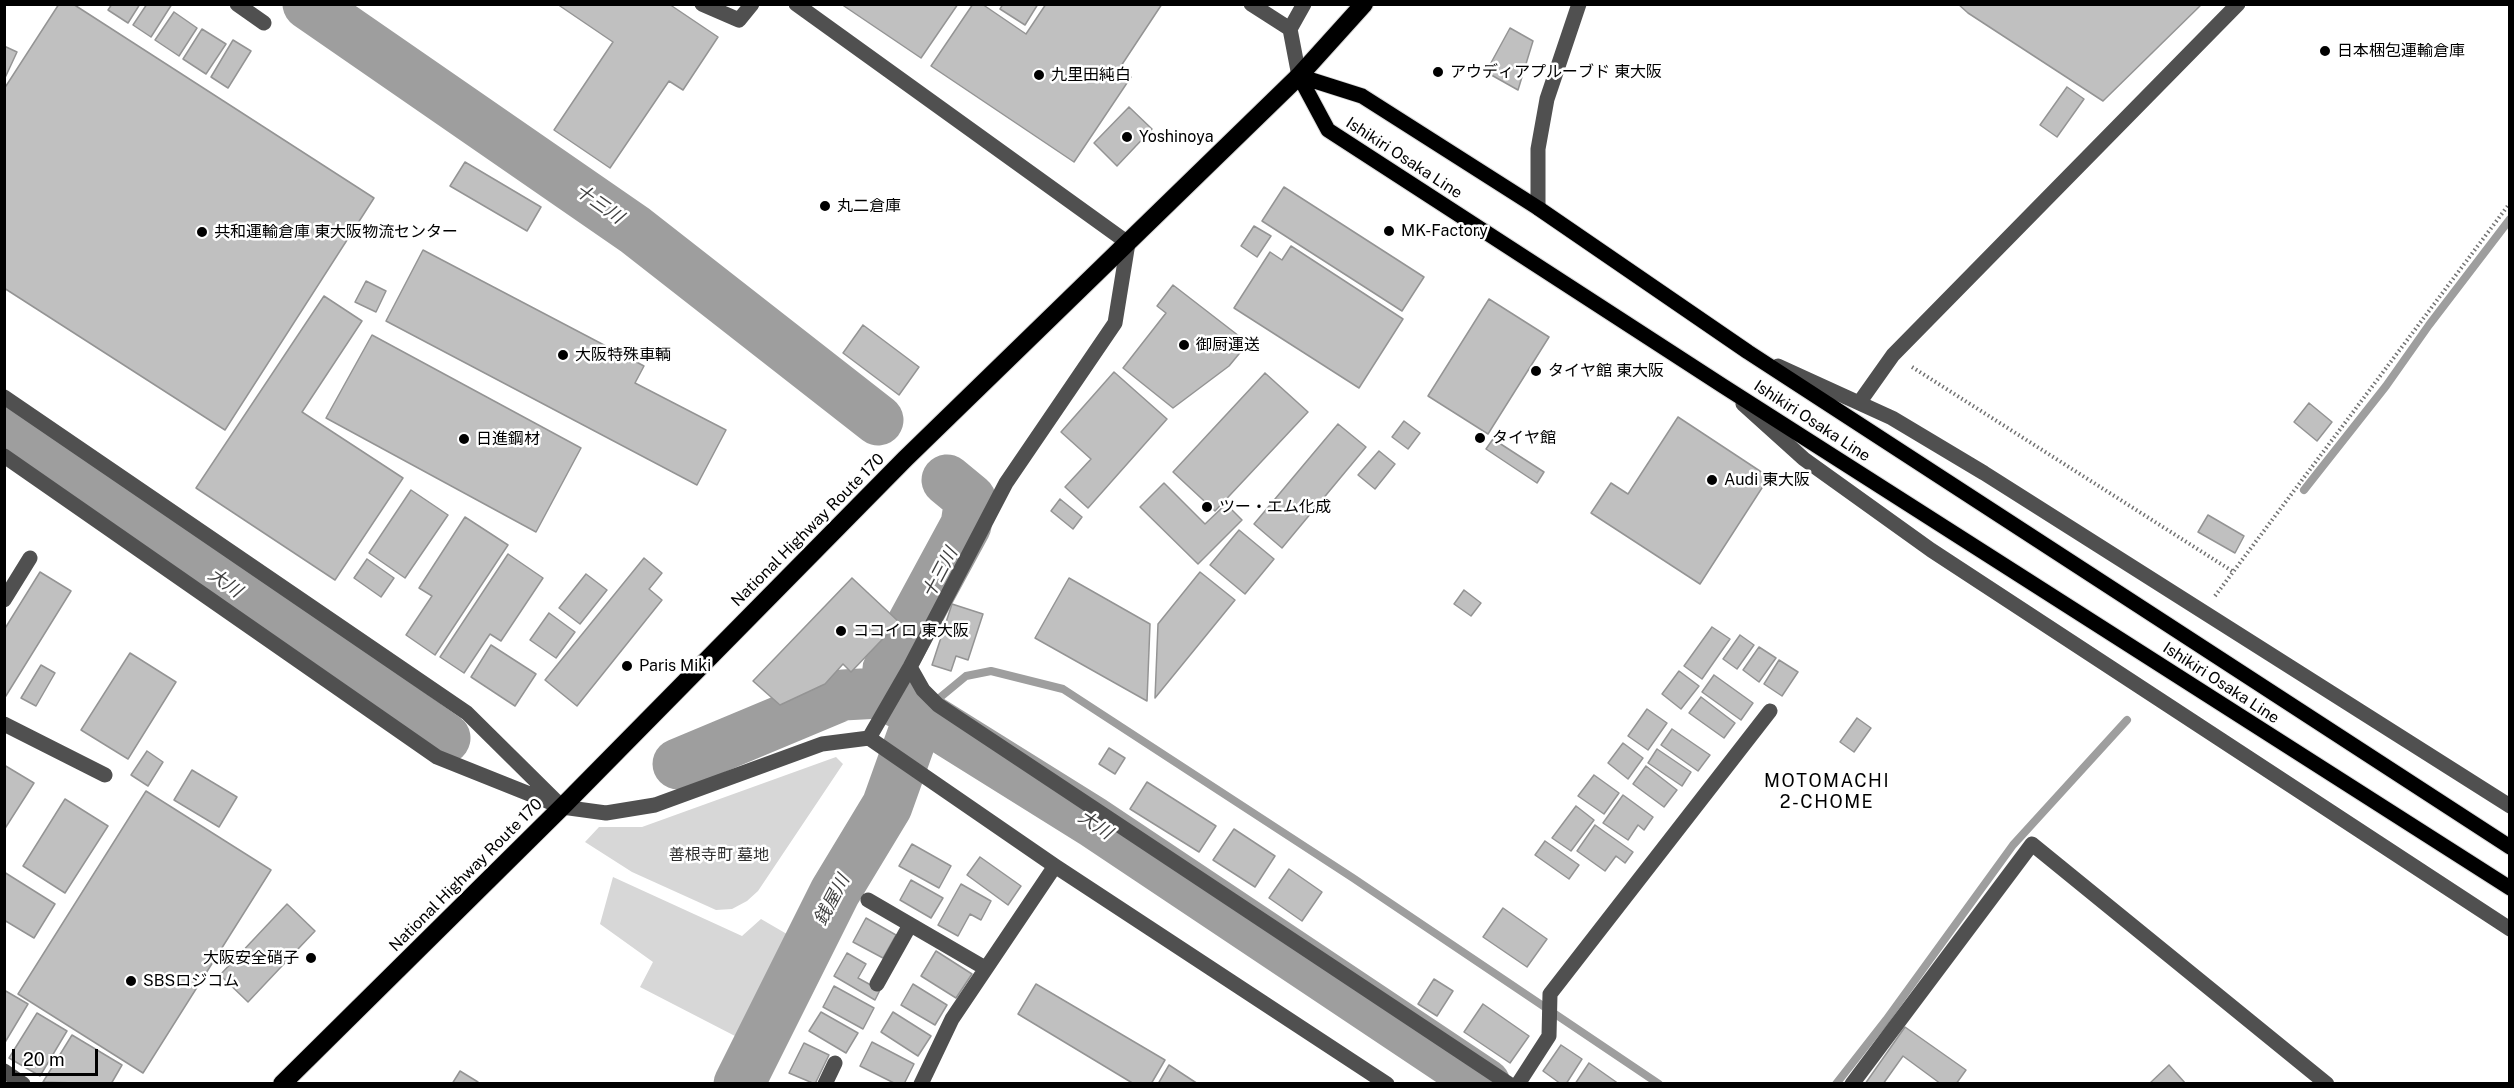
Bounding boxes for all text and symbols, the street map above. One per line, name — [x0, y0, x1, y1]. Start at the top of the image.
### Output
place label: 日本梱包運輸倉庫 — [2337, 41, 2465, 61]
marker: 日本梱包運輸倉庫 — [2318, 44, 2332, 58]
place label: アウディアプルーブド 東大阪 — [1450, 62, 1662, 82]
place label: 九里田純白 — [1051, 65, 1131, 85]
marker: アウディアプルーブド 東大阪 — [1431, 65, 1445, 79]
marker: 九里田純白 — [1032, 68, 1046, 82]
street label: Ishikiri Osaka Line — [1342, 113, 1466, 203]
place label: Yoshinoya — [1139, 127, 1213, 147]
marker: Yoshinoya — [1120, 130, 1134, 144]
water label: 十三川 — [571, 180, 627, 228]
place label: 丸二倉庫 — [837, 196, 901, 216]
marker: 丸二倉庫 — [818, 199, 832, 213]
place label: MK-Factory — [1401, 221, 1488, 241]
place label: 共和運輸倉庫 東大阪物流センター — [214, 222, 458, 242]
marker: MK-Factory — [1382, 224, 1396, 238]
marker: 共和運輸倉庫 東大阪物流センター — [195, 225, 209, 239]
place label: 御厨運送 — [1196, 335, 1260, 355]
marker: 御厨運送 — [1177, 338, 1191, 352]
place label: 大阪特殊車輌 — [575, 345, 671, 365]
marker: 大阪特殊車輌 — [556, 348, 570, 362]
place label: タイヤ館 東大阪 — [1548, 361, 1664, 381]
marker: タイヤ館 東大阪 — [1529, 364, 1543, 378]
street label: Ishikiri Osaka Line — [1750, 376, 1874, 466]
place label: タイヤ館 — [1492, 428, 1556, 448]
place label: 日進鋼材 — [476, 429, 540, 449]
marker: タイヤ館 — [1473, 431, 1487, 445]
marker: 日進鋼材 — [457, 432, 471, 446]
street label: National Highway Route 170 — [728, 450, 888, 610]
place label: Audi 東大阪 — [1724, 470, 1810, 490]
marker: Audi 東大阪 — [1705, 473, 1719, 487]
place label: ツー・エム化成 — [1219, 497, 1331, 517]
marker: ツー・エム化成 — [1200, 500, 1214, 514]
water label: 十三川 — [918, 544, 962, 602]
water label: 大川 — [204, 564, 246, 602]
place label: ココイロ 東大阪 — [853, 621, 969, 641]
marker: ココイロ 東大阪 — [834, 624, 848, 638]
street label: Ishikiri Osaka Line — [2159, 638, 2283, 728]
place label: Paris Miki — [639, 656, 711, 676]
marker: Paris Miki — [620, 659, 634, 673]
district label: MOTOMACHI 2-CHOME — [1764, 770, 1890, 812]
street label: National Highway Route 170 — [386, 795, 546, 955]
water label: 大川 — [1074, 806, 1116, 844]
park label: 善根寺町 墓地 — [669, 845, 769, 865]
water label: 銭屋川 — [810, 871, 854, 929]
place label: 大阪安全硝子 — [203, 948, 299, 968]
marker: 大阪安全硝子 — [304, 951, 318, 965]
place label: SBSロジコム — [143, 971, 239, 991]
marker: SBSロジコム — [124, 974, 138, 988]
scale bar — [15, 1037, 100, 1075]
text: 20 m — [23, 1049, 65, 1070]

